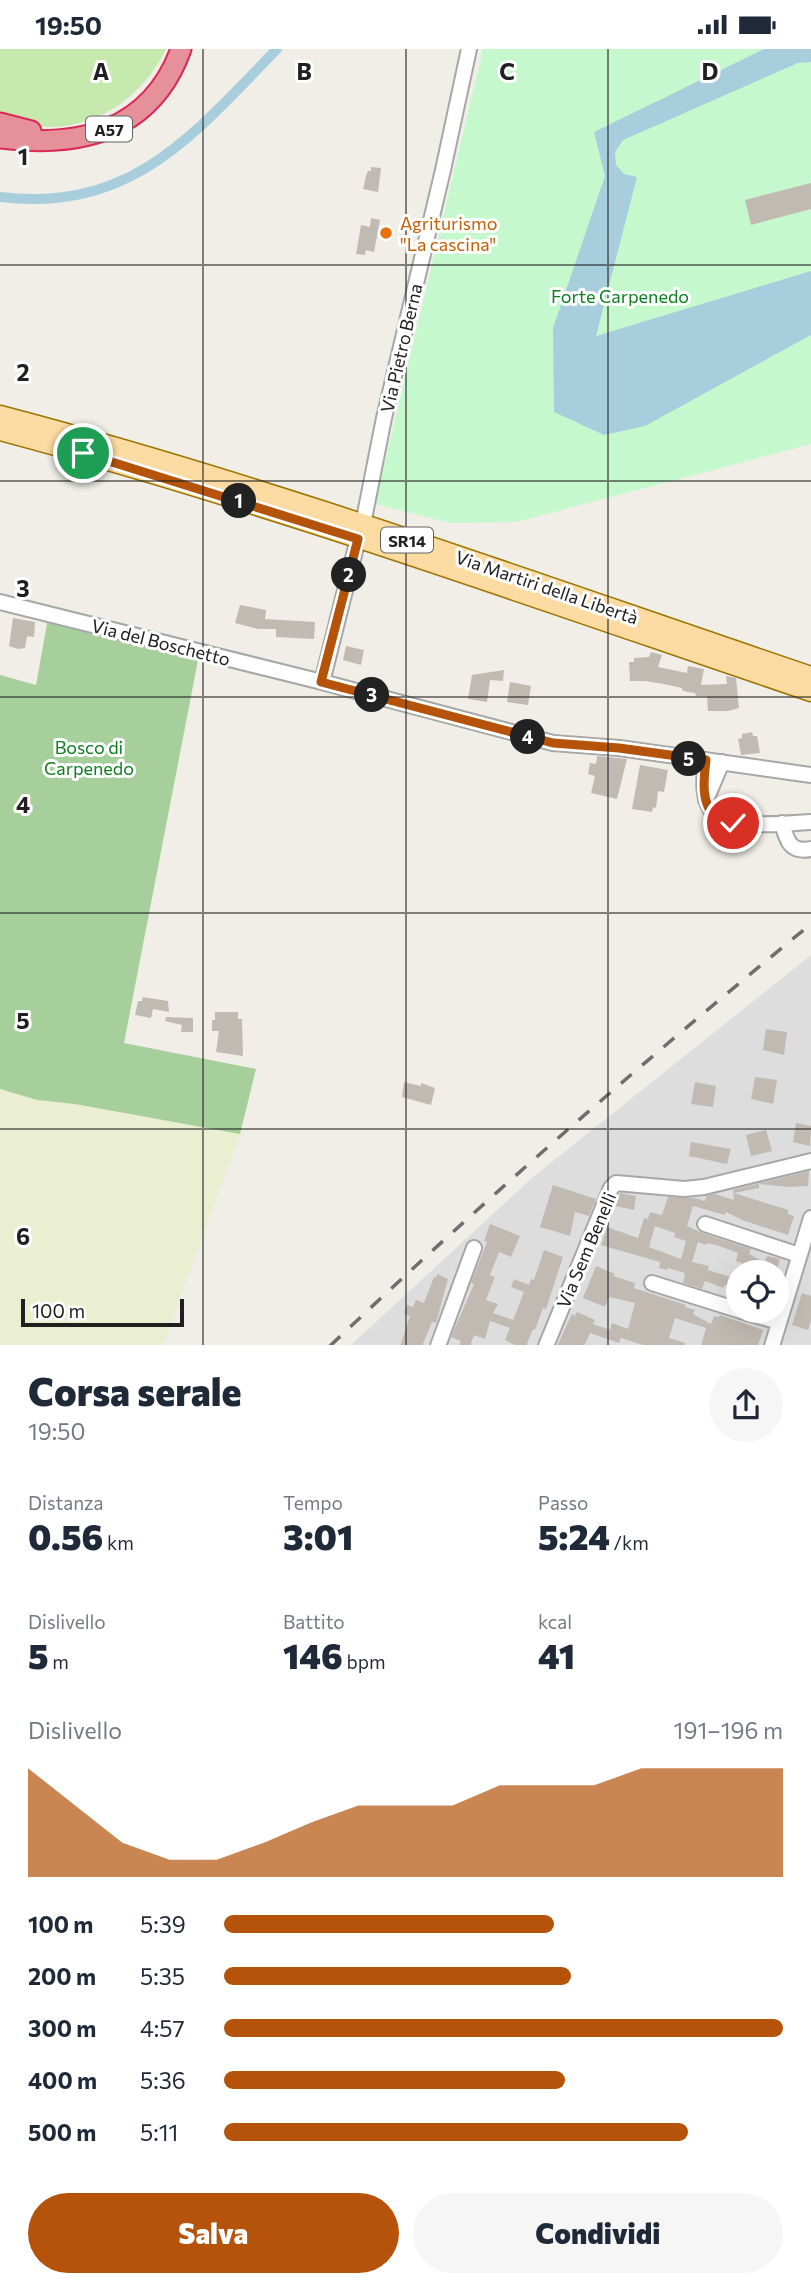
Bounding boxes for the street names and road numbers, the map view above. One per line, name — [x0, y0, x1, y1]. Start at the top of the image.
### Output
road number: A57 — [86, 117, 132, 141]
street label: Via Pietro Berna — [375, 281, 427, 415]
road number: SR14 — [381, 527, 433, 553]
street label: Via Martiri della Libertà — [453, 545, 641, 629]
street label: Via del Boschetto — [89, 614, 233, 670]
street label: Via Sem Benelli — [552, 1189, 620, 1311]

